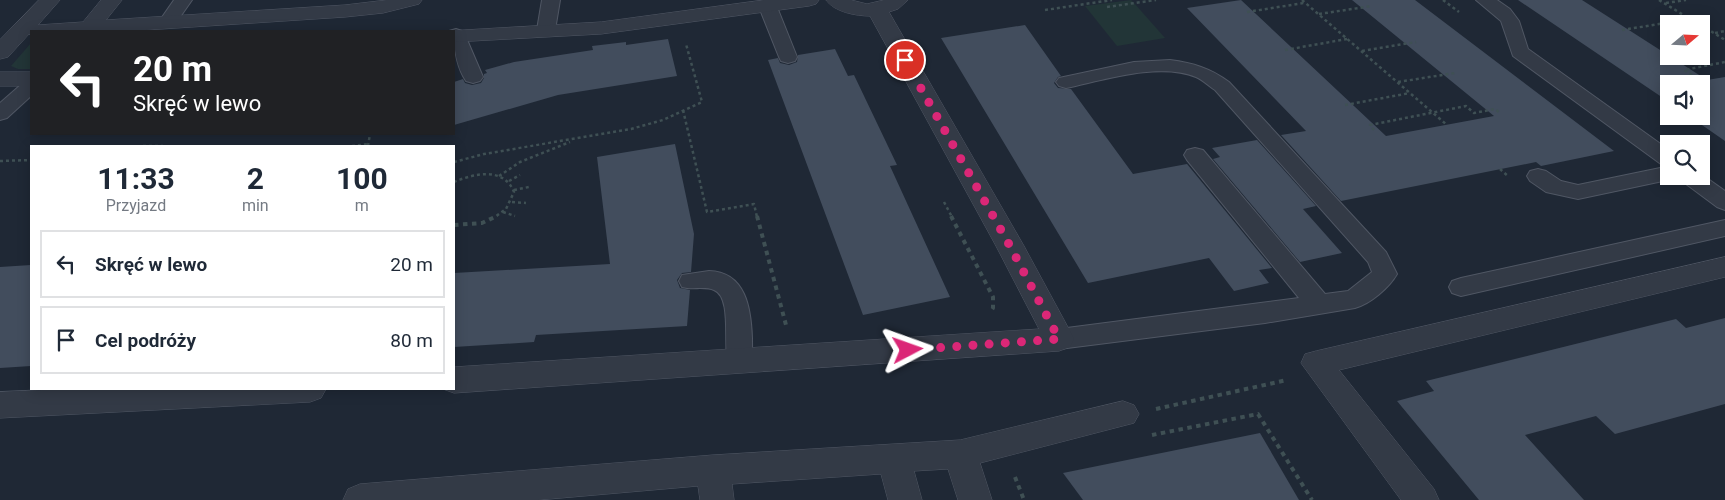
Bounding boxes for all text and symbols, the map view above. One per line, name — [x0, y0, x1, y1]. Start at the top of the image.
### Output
north arrow — [1660, 15, 1710, 65]
map controls — [1660, 15, 1710, 185]
pin — [884, 39, 926, 81]
icon: arrive — [891, 46, 919, 74]
text: 20 m — [133, 49, 212, 90]
icon: left — [50, 50, 115, 115]
button: sound — [1660, 75, 1710, 125]
text: Skręć w lewo — [133, 91, 261, 116]
button: search — [1660, 135, 1710, 185]
text: 11:33 — [97, 161, 175, 196]
text: 2 — [247, 161, 264, 196]
text: 100 — [336, 161, 388, 196]
text: Przyjazd — [106, 196, 166, 215]
text: min — [242, 196, 269, 215]
text: m — [355, 196, 369, 215]
icon: left — [52, 250, 80, 278]
text: Skręć w lewo — [95, 253, 207, 276]
text: 20 m — [390, 253, 433, 276]
position arrow — [881, 323, 933, 375]
icon: arrive — [52, 326, 80, 354]
text: Cel podróży — [95, 329, 196, 352]
text: 80 m — [390, 329, 433, 352]

